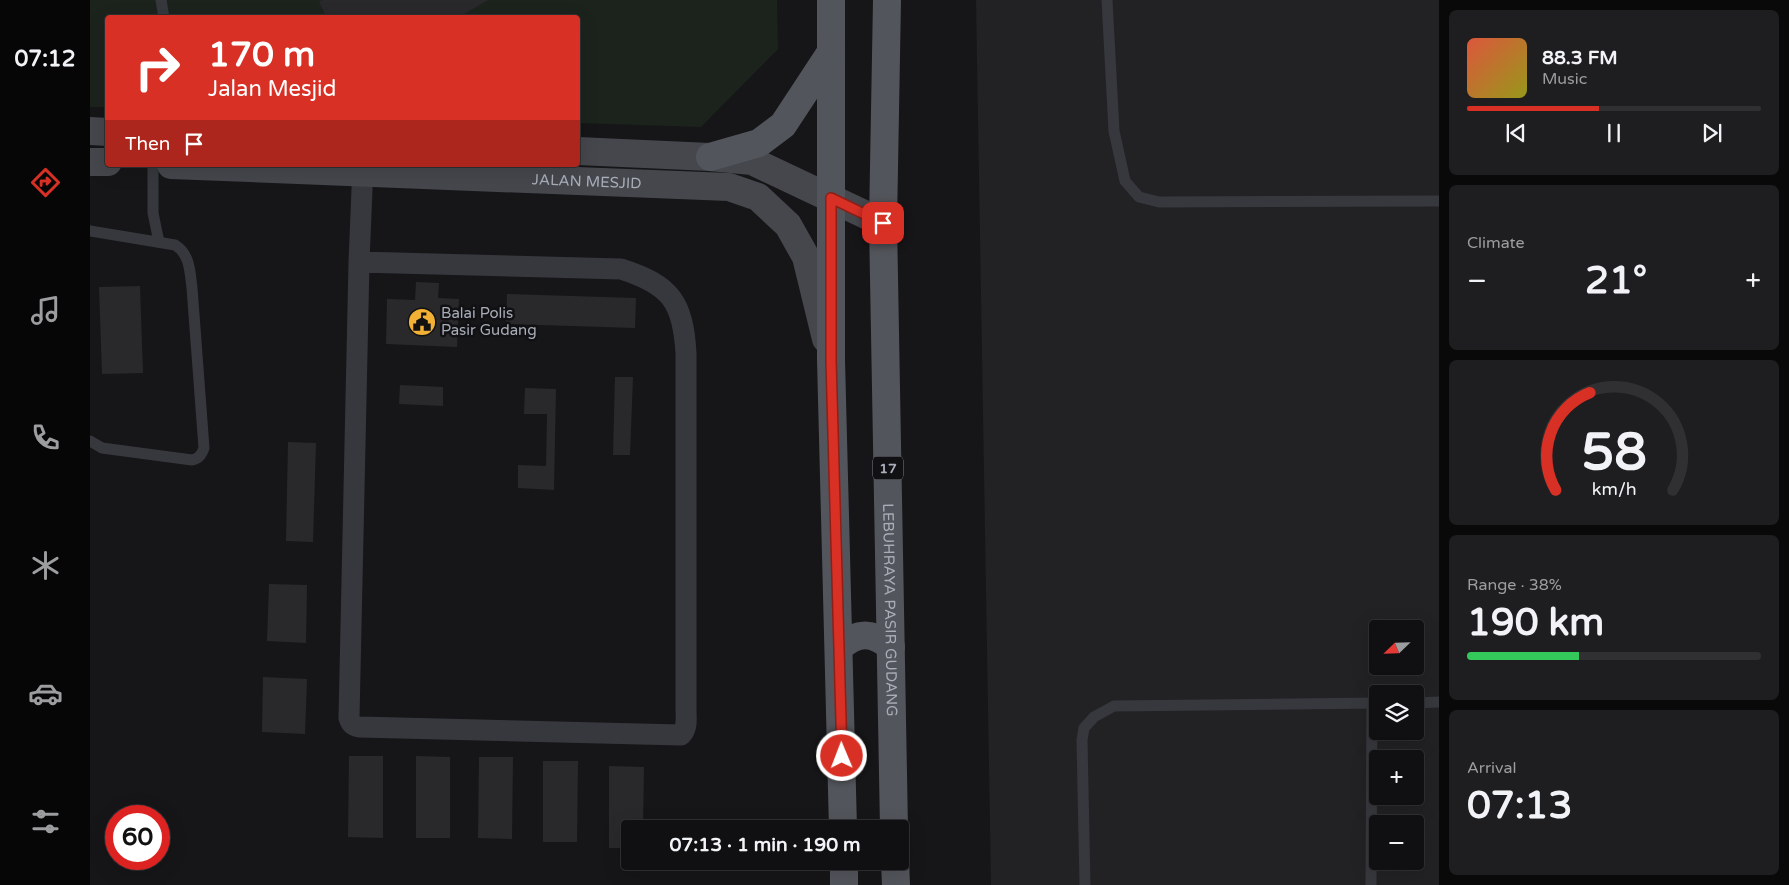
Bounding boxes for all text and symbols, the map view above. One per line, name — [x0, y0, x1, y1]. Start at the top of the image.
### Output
text: 170 m — [208, 34, 315, 76]
icon: right — [125, 35, 190, 100]
text: 07:12 — [15, 46, 75, 72]
text: 88.3 FM — [1542, 47, 1618, 69]
text: Music — [1542, 69, 1587, 89]
text: Jalan Mesjid — [208, 76, 336, 102]
icon: previous — [1502, 119, 1530, 147]
icon: pause — [1600, 119, 1628, 147]
icon: next — [1698, 119, 1726, 147]
icon: arrive — [180, 130, 208, 158]
text: Then — [125, 133, 170, 155]
icon: directions — [28, 165, 63, 200]
street label: JALAN MESJID — [532, 170, 642, 193]
pin — [862, 202, 904, 244]
icon: arrive — [869, 209, 897, 237]
text: Climate — [1467, 233, 1525, 253]
text: 21° — [1585, 258, 1647, 304]
text: − — [1467, 264, 1487, 298]
text: + — [1745, 264, 1761, 298]
icon: music — [28, 293, 63, 328]
place label: Balai Polis Pasir Gudang — [441, 304, 537, 339]
public building icon: Balai Polis Pasir Gudang — [407, 307, 437, 337]
icon: phone — [28, 420, 63, 455]
text: 58 — [1581, 421, 1647, 484]
road number: 17 — [873, 456, 903, 479]
text: km/h — [1592, 479, 1636, 500]
street label: LEBUHRAYA PASIR GUDANG — [879, 503, 901, 717]
icon: climate — [28, 548, 63, 583]
text: Range · 38% — [1467, 575, 1562, 595]
text: 190 km — [1467, 600, 1604, 646]
north arrow — [1369, 620, 1424, 675]
map controls — [1369, 620, 1424, 870]
icon: car — [28, 676, 63, 711]
button: layers — [1369, 685, 1424, 740]
position arrow — [815, 729, 867, 781]
button: + — [1369, 750, 1424, 805]
text: Arrival — [1467, 758, 1516, 778]
text: 07:13 — [1467, 783, 1572, 829]
icon: filters — [28, 804, 63, 839]
speed limit sign: 60 — [105, 805, 170, 870]
button: − — [1369, 815, 1424, 870]
text: 07:13 · 1 min · 190 m — [669, 834, 861, 856]

